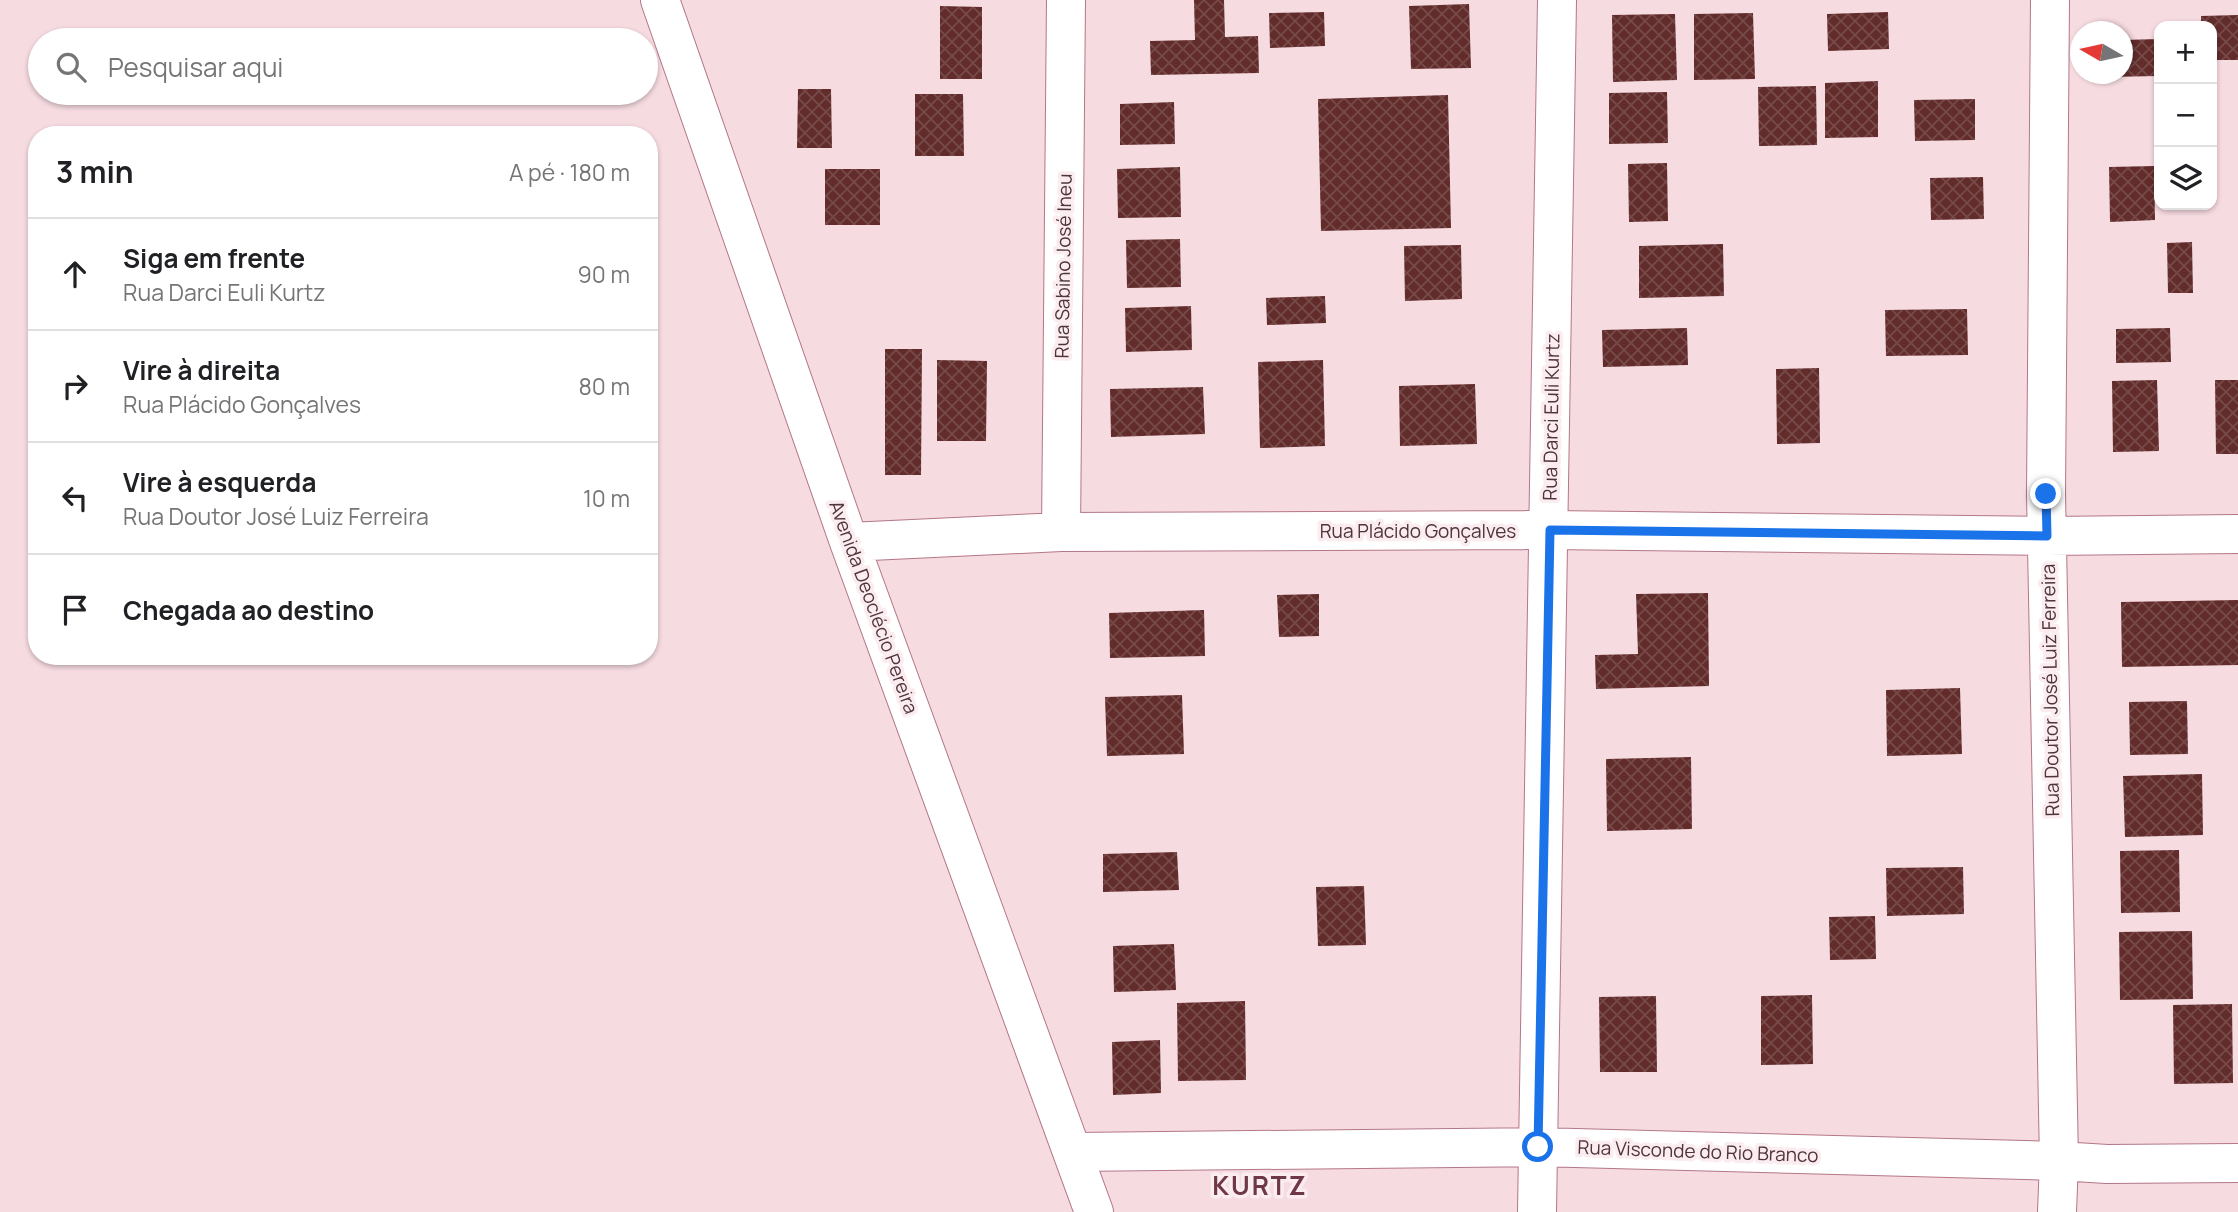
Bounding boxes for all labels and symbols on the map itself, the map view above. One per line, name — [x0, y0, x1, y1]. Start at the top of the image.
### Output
north arrow — [2070, 21, 2133, 84]
street label: Rua Sabino José Ineu — [1048, 173, 1078, 359]
street label: Rua Darci Euli Kurtz — [1537, 333, 1565, 501]
route end — [2030, 478, 2061, 509]
street label: Avenida Deoclécio Pereira — [823, 497, 925, 717]
street label: Rua Plácido Gonçalves — [1320, 518, 1516, 544]
street label: Rua Doutor José Luiz Ferreira — [2035, 563, 2065, 817]
route start — [1522, 1131, 1553, 1162]
street label: Rua Visconde do Rio Branco — [1577, 1134, 1819, 1168]
district label: KURTZ — [1212, 1167, 1308, 1203]

